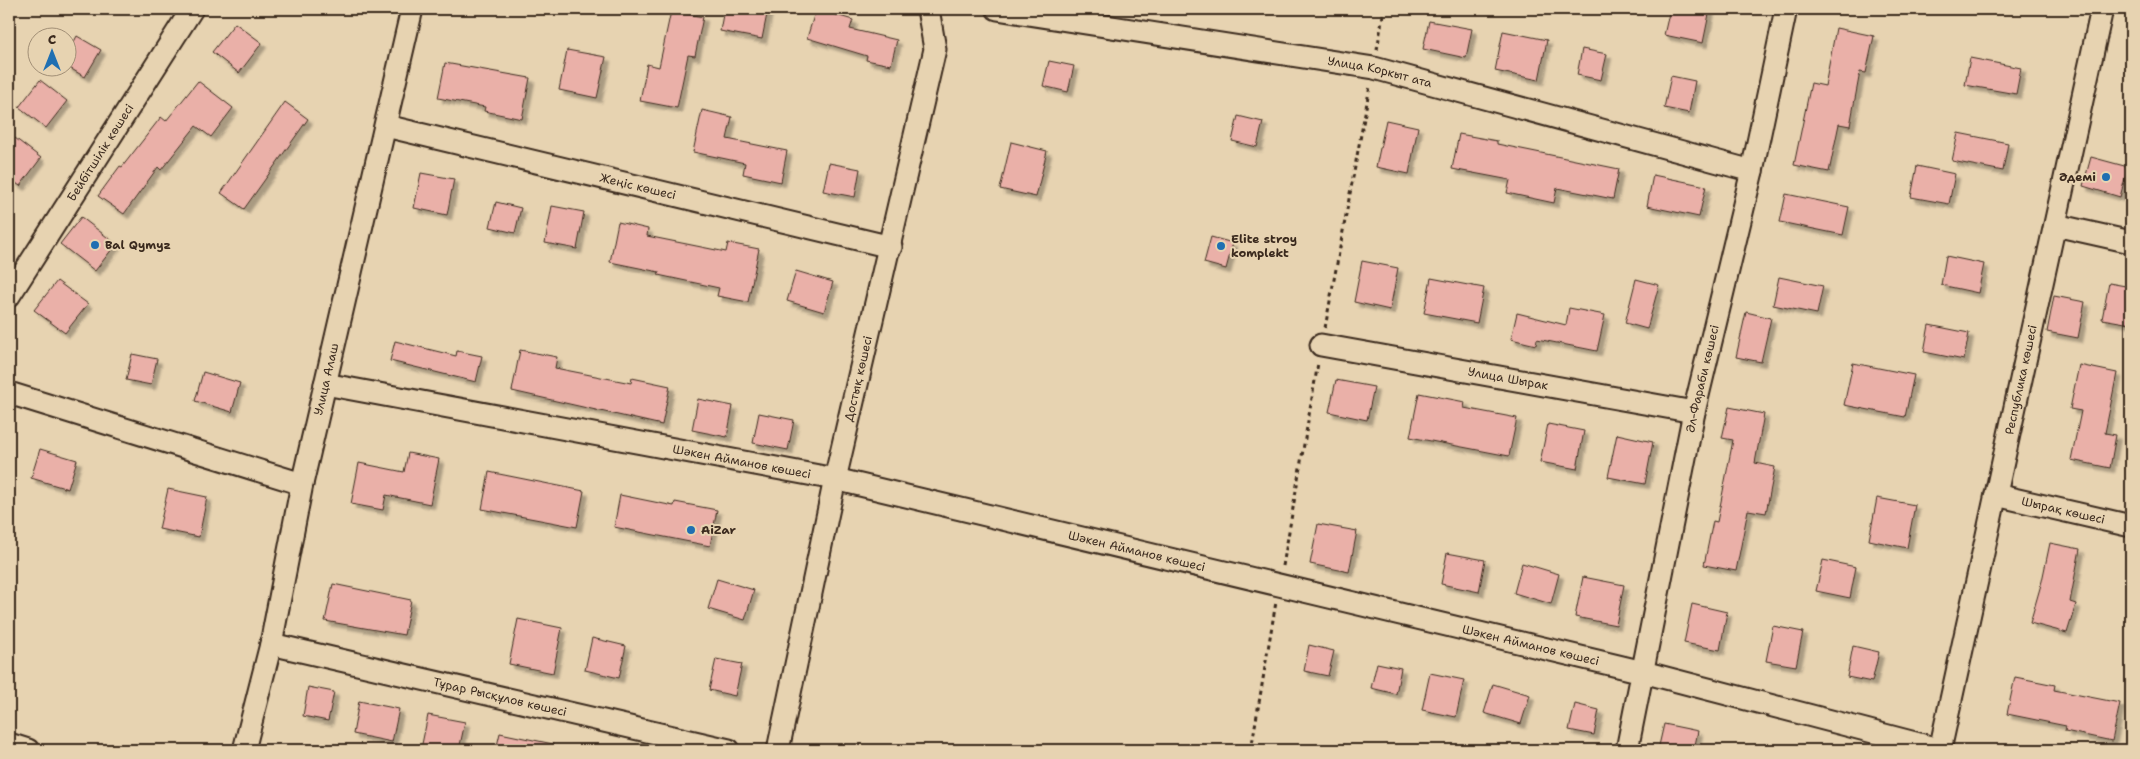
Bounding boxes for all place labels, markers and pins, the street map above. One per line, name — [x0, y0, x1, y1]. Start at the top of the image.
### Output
place label: Әдемі — [2059, 169, 2096, 185]
marker: Әдемі — [2100, 171, 2112, 183]
place label: Elite stroy komplekt — [1231, 231, 1297, 261]
place label: Bal Qymyz — [105, 237, 171, 253]
marker: Bal Qymyz — [89, 239, 101, 251]
marker: Elite stroy komplekt — [1215, 240, 1227, 252]
place label: AiZar — [701, 522, 736, 538]
marker: AiZar — [685, 524, 697, 536]

